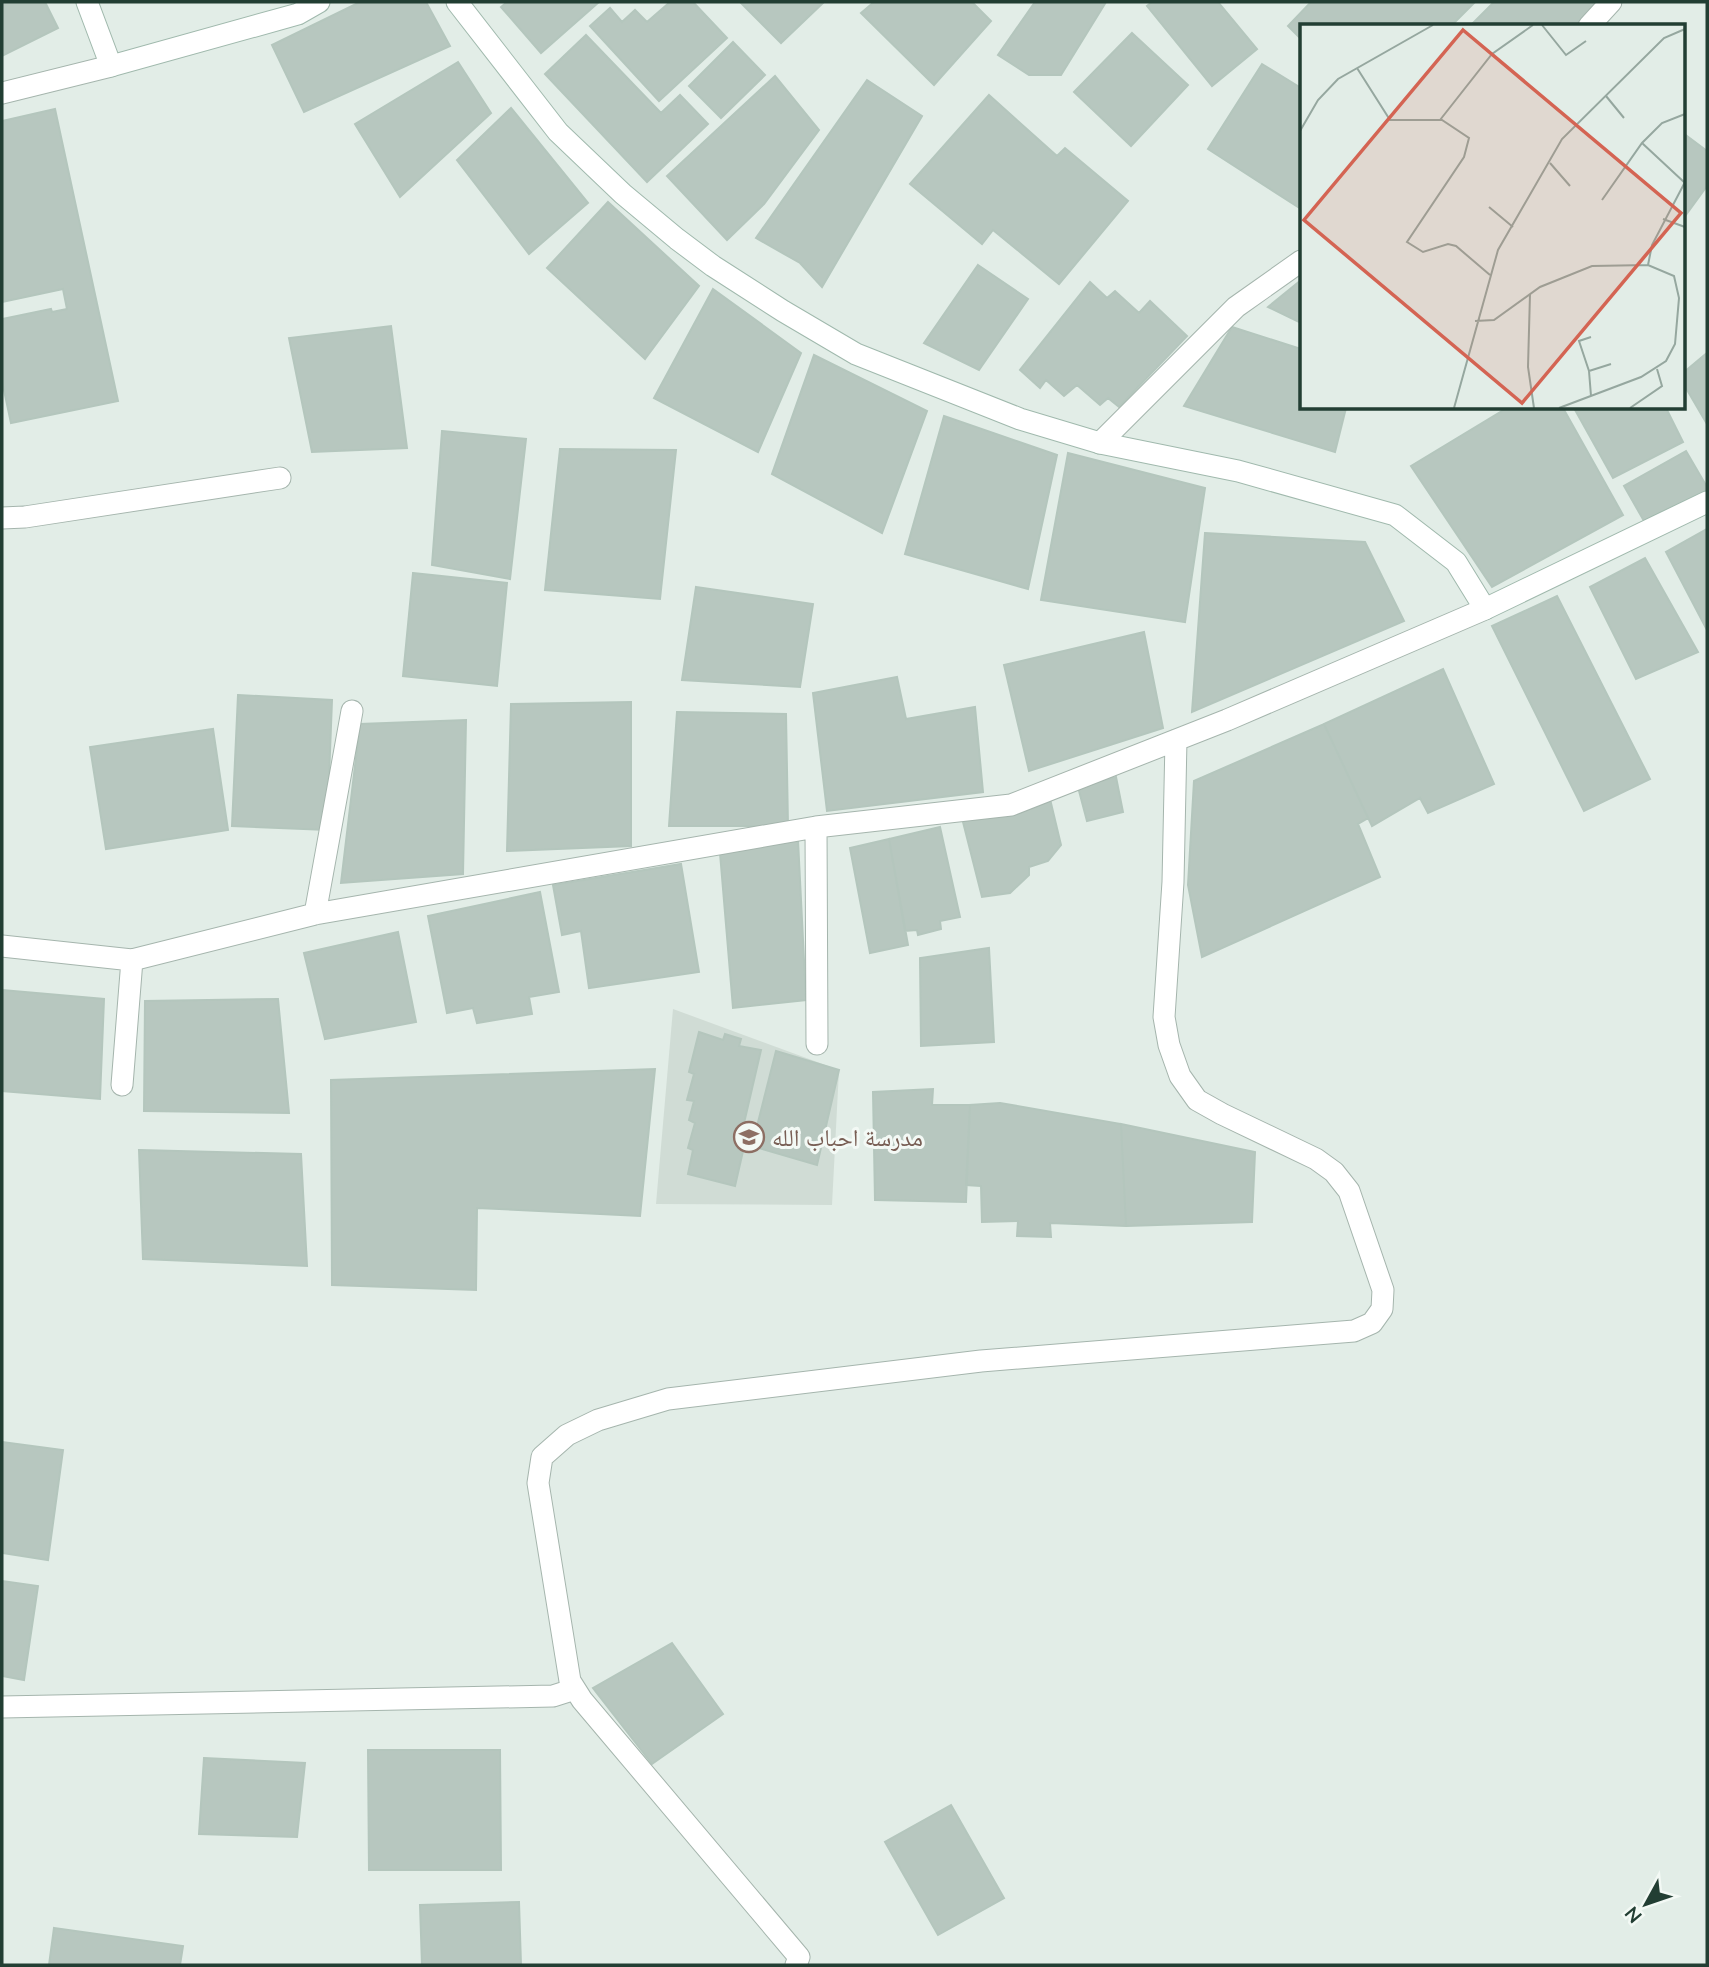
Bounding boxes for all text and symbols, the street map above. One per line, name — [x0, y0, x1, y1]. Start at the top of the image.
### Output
inset map — [1300, 24, 1684, 410]
school or university icon: مدرسة احباب الله — [732, 1120, 766, 1154]
place label: مدرسة احباب الله — [772, 1122, 923, 1152]
north arrow — [1611, 1869, 1681, 1939]
text: N — [1619, 1902, 1647, 1928]

